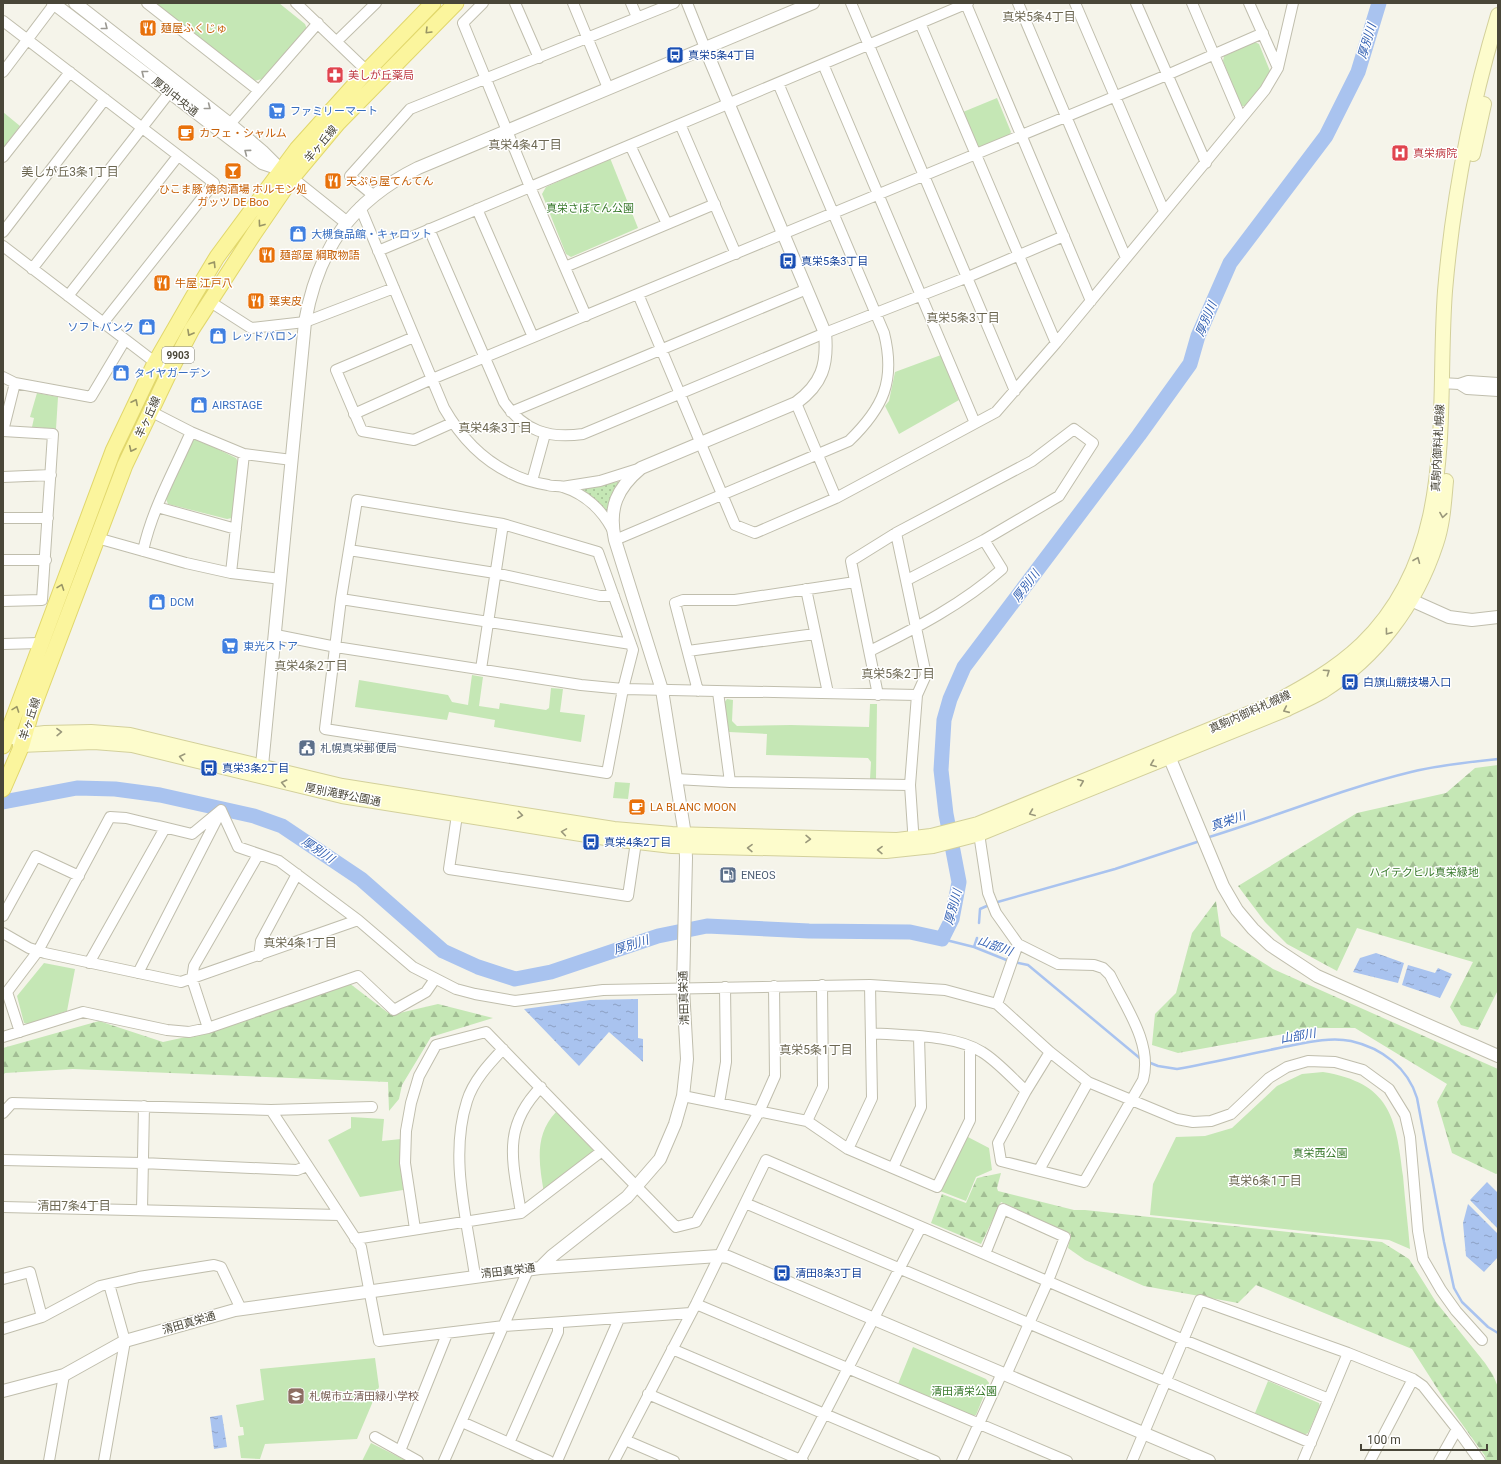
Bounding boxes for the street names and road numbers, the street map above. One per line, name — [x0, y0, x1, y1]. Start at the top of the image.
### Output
street label: 厚別中央通 — [149, 75, 201, 119]
street label: 羊ヶ丘線 — [302, 123, 340, 165]
road number: 9903 — [162, 347, 194, 363]
street label: 羊ヶ丘線 — [133, 394, 163, 440]
street label: 真駒内御料札幌線 — [1429, 404, 1447, 492]
street label: 真駒内御料札幌線 — [1207, 688, 1293, 736]
street label: 羊ヶ丘線 — [17, 696, 43, 742]
street label: 厚別滝野公園通 — [304, 781, 382, 809]
street label: 清田真栄通 — [677, 970, 691, 1026]
street label: 清田真栄通 — [480, 1261, 536, 1281]
street label: 清田真栄通 — [161, 1309, 217, 1337]

